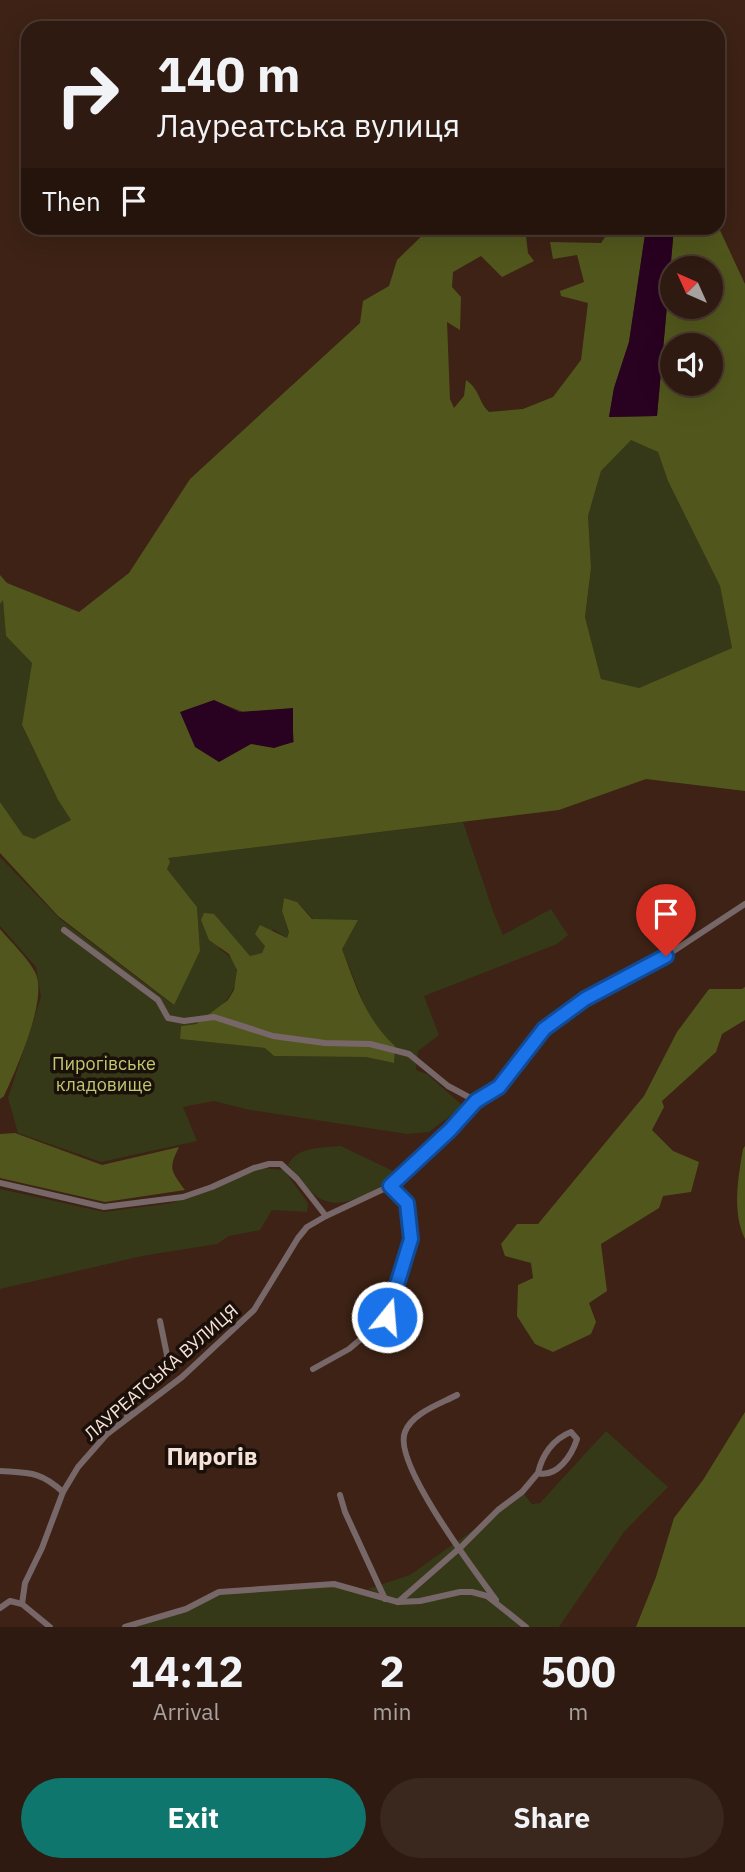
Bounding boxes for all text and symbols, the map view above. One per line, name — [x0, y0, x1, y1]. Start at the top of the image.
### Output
text: 140 m — [157, 42, 301, 105]
icon: right — [42, 49, 133, 140]
text: Лауреатська вулиця — [157, 104, 460, 146]
icon: arrive — [115, 182, 153, 220]
text: Then — [42, 184, 101, 218]
north arrow — [660, 256, 723, 318]
map controls — [660, 256, 723, 396]
button: sound — [660, 333, 723, 396]
pin — [636, 884, 696, 956]
icon: arrive — [647, 895, 685, 933]
park label: Пирогівське кладовище — [52, 1052, 156, 1096]
position arrow — [350, 1280, 424, 1354]
street label: ЛАУРЕАТСЬКА ВУЛИЦЯ — [79, 1299, 243, 1445]
district label: Пирогів — [166, 1440, 258, 1472]
text: 14:12 — [129, 1644, 244, 1699]
text: 2 — [379, 1644, 405, 1699]
text: 500 — [540, 1644, 616, 1699]
text: Arrival — [153, 1696, 220, 1726]
text: min — [373, 1696, 411, 1726]
text: m — [568, 1696, 588, 1726]
button: Exit — [21, 1778, 366, 1858]
button: Share — [380, 1778, 724, 1858]

